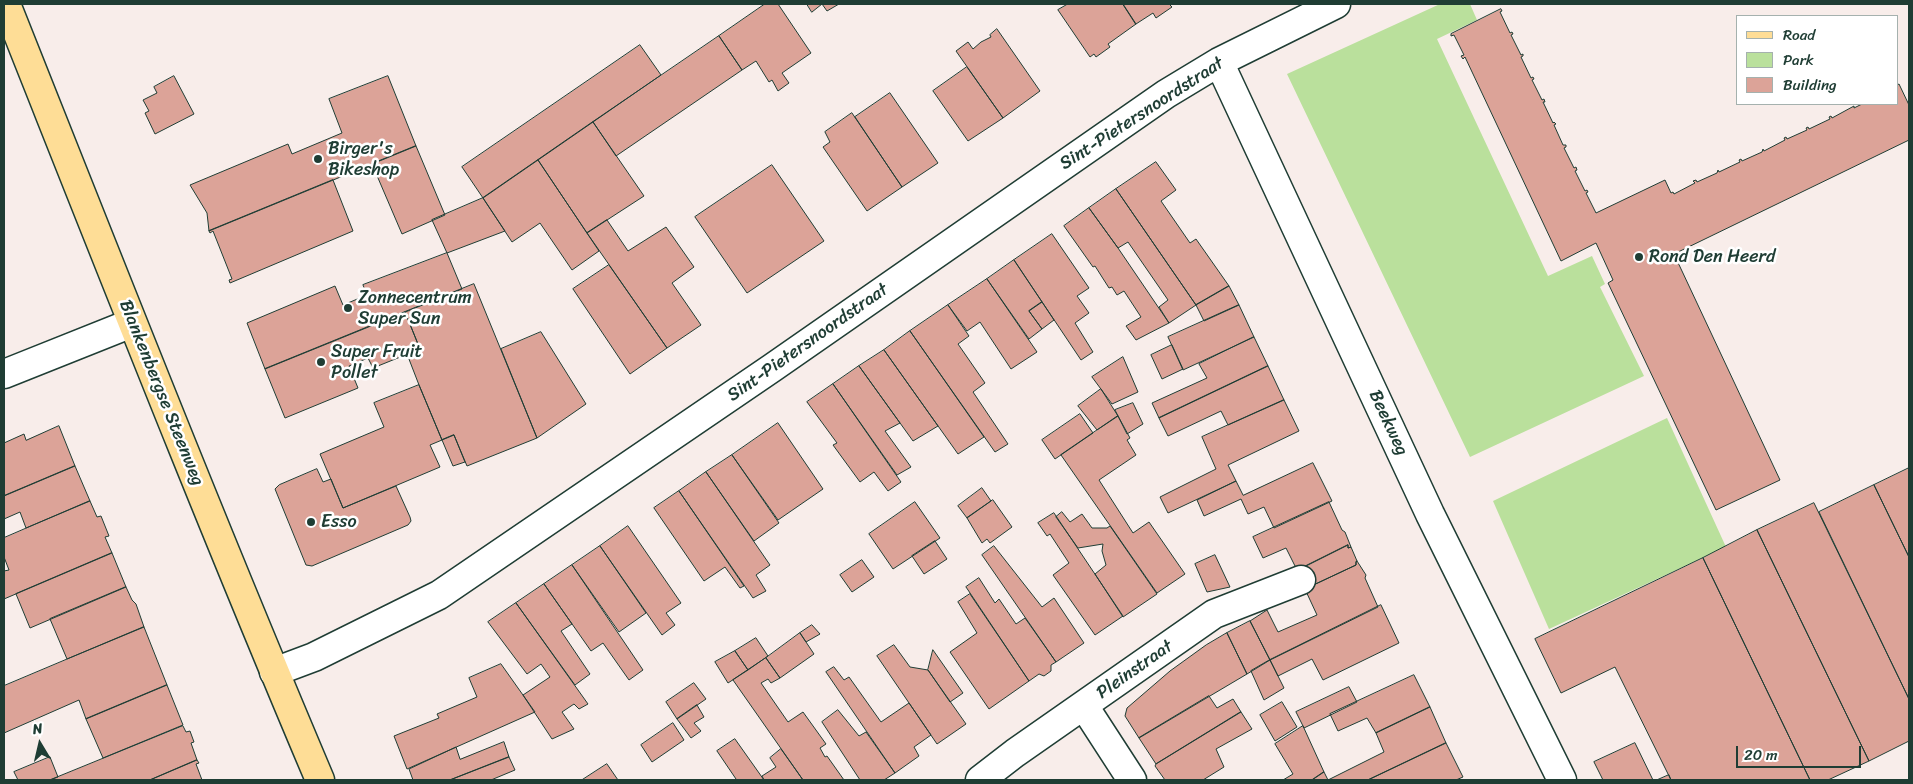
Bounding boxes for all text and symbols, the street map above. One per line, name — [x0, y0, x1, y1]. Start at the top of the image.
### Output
legend — [1736, 15, 1898, 105]
text: Road — [1783, 22, 1815, 48]
text: Park — [1783, 47, 1814, 73]
street label: Sint-Pietersnoordstraat — [1056, 53, 1228, 175]
text: Building — [1783, 72, 1837, 98]
place label: Birger's Bikeshop — [328, 138, 399, 180]
marker: Birger's Bikeshop — [312, 153, 324, 165]
place label: Rond Den Heerd — [1649, 246, 1775, 268]
marker: Rond Den Heerd — [1633, 251, 1645, 263]
street label: Sint-Pietersnoordstraat — [723, 279, 893, 407]
place label: Zonnecentrum Super Sun — [358, 287, 472, 330]
street label: Blankenbergse Steenweg — [114, 297, 208, 489]
marker: Zonnecentrum Super Sun — [342, 302, 354, 314]
place label: Super Fruit Pollet — [331, 341, 422, 384]
marker: Super Fruit Pollet — [315, 356, 327, 368]
street label: Beekweg — [1363, 387, 1413, 459]
place label: Esso — [321, 511, 357, 533]
marker: Esso — [305, 516, 317, 528]
street label: Pleinstraat — [1093, 636, 1177, 704]
text: N — [31, 716, 44, 742]
north arrow — [15, 719, 65, 769]
scale bar — [1738, 736, 1863, 768]
text: 20 m — [1744, 742, 1778, 768]

